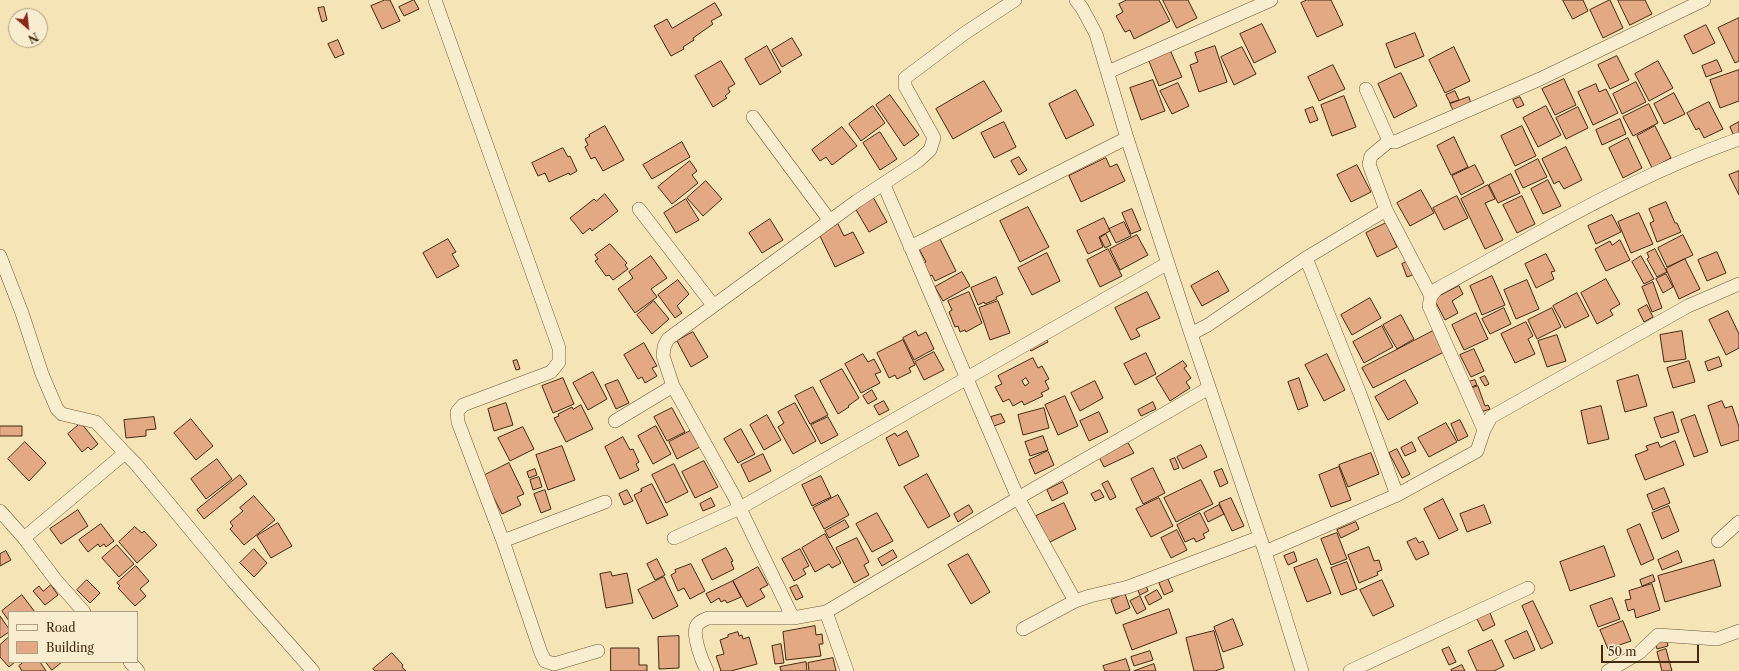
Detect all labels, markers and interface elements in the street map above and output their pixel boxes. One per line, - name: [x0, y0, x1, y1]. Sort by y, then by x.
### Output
- north arrow: [8, 8, 48, 48]
- text: N: [26, 29, 41, 46]
- legend: [8, 611, 138, 663]
- text: Road: [46, 620, 76, 635]
- scale bar: [1603, 637, 1701, 663]
- text: Building: [46, 640, 94, 655]
- text: 50 m: [1608, 644, 1637, 659]

